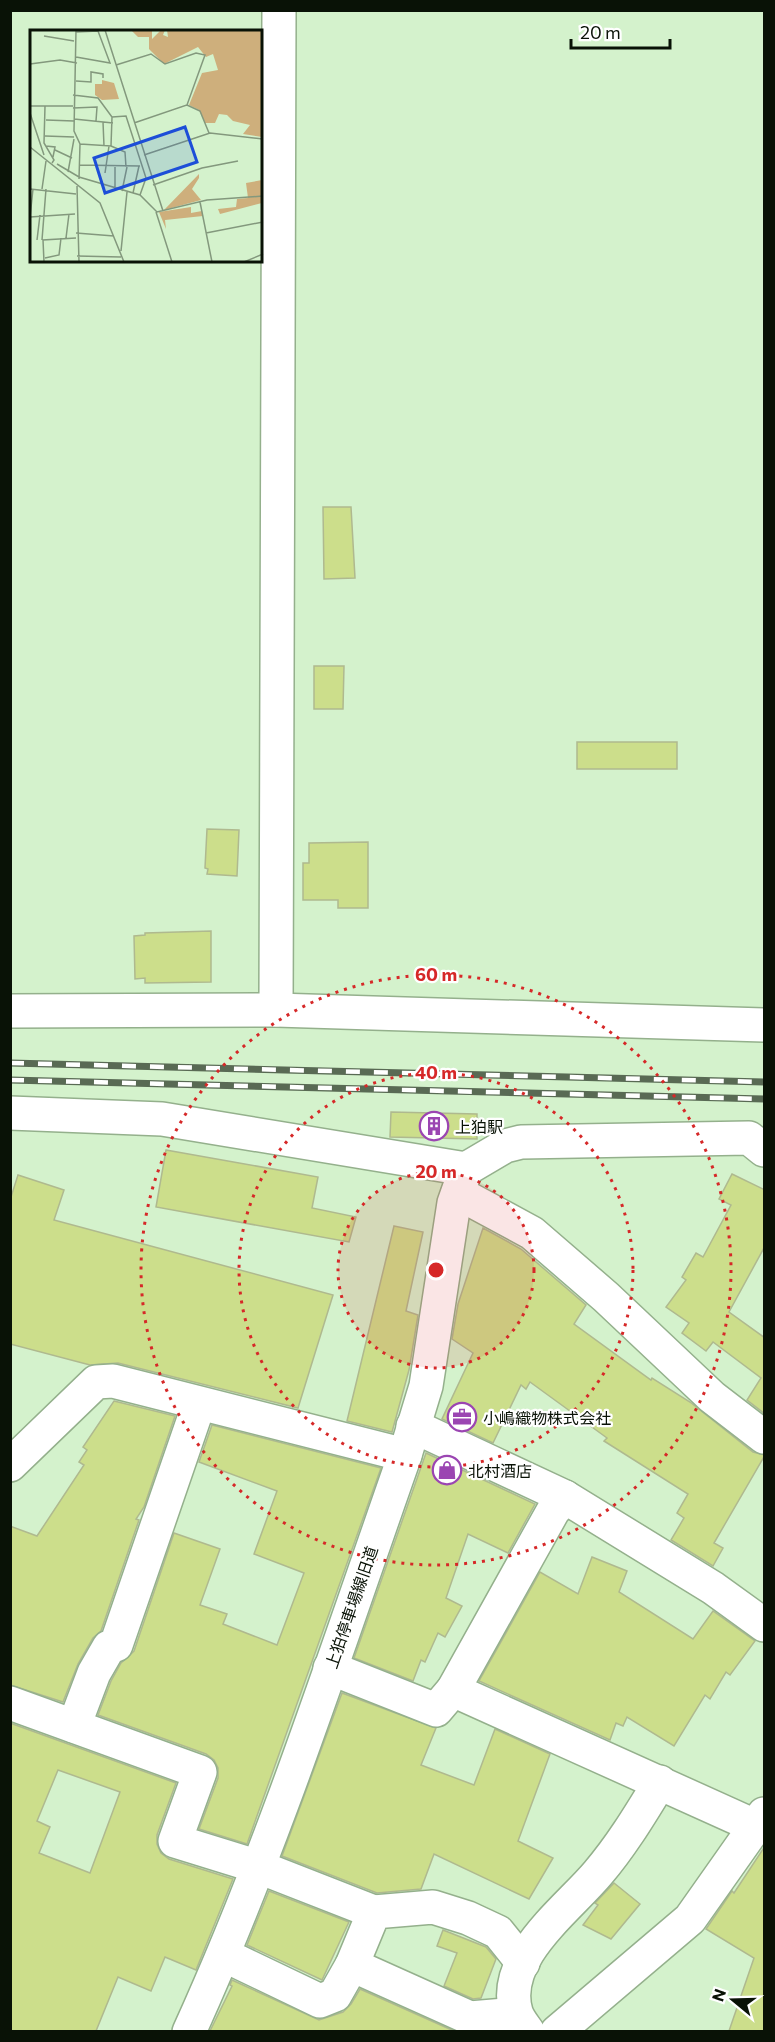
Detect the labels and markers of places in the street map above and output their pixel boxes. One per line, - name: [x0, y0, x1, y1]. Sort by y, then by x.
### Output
- building icon: 上狛駅: [418, 1110, 450, 1142]
- place label: 上狛駅: [455, 1117, 503, 1136]
- centre of rings: [426, 1260, 446, 1280]
- office icon: 小嶋織物株式会社: [446, 1401, 478, 1433]
- place label: 小嶋織物株式会社: [483, 1408, 611, 1427]
- shop icon: 北村酒店: [431, 1454, 463, 1486]
- place label: 北村酒店: [468, 1461, 532, 1480]

